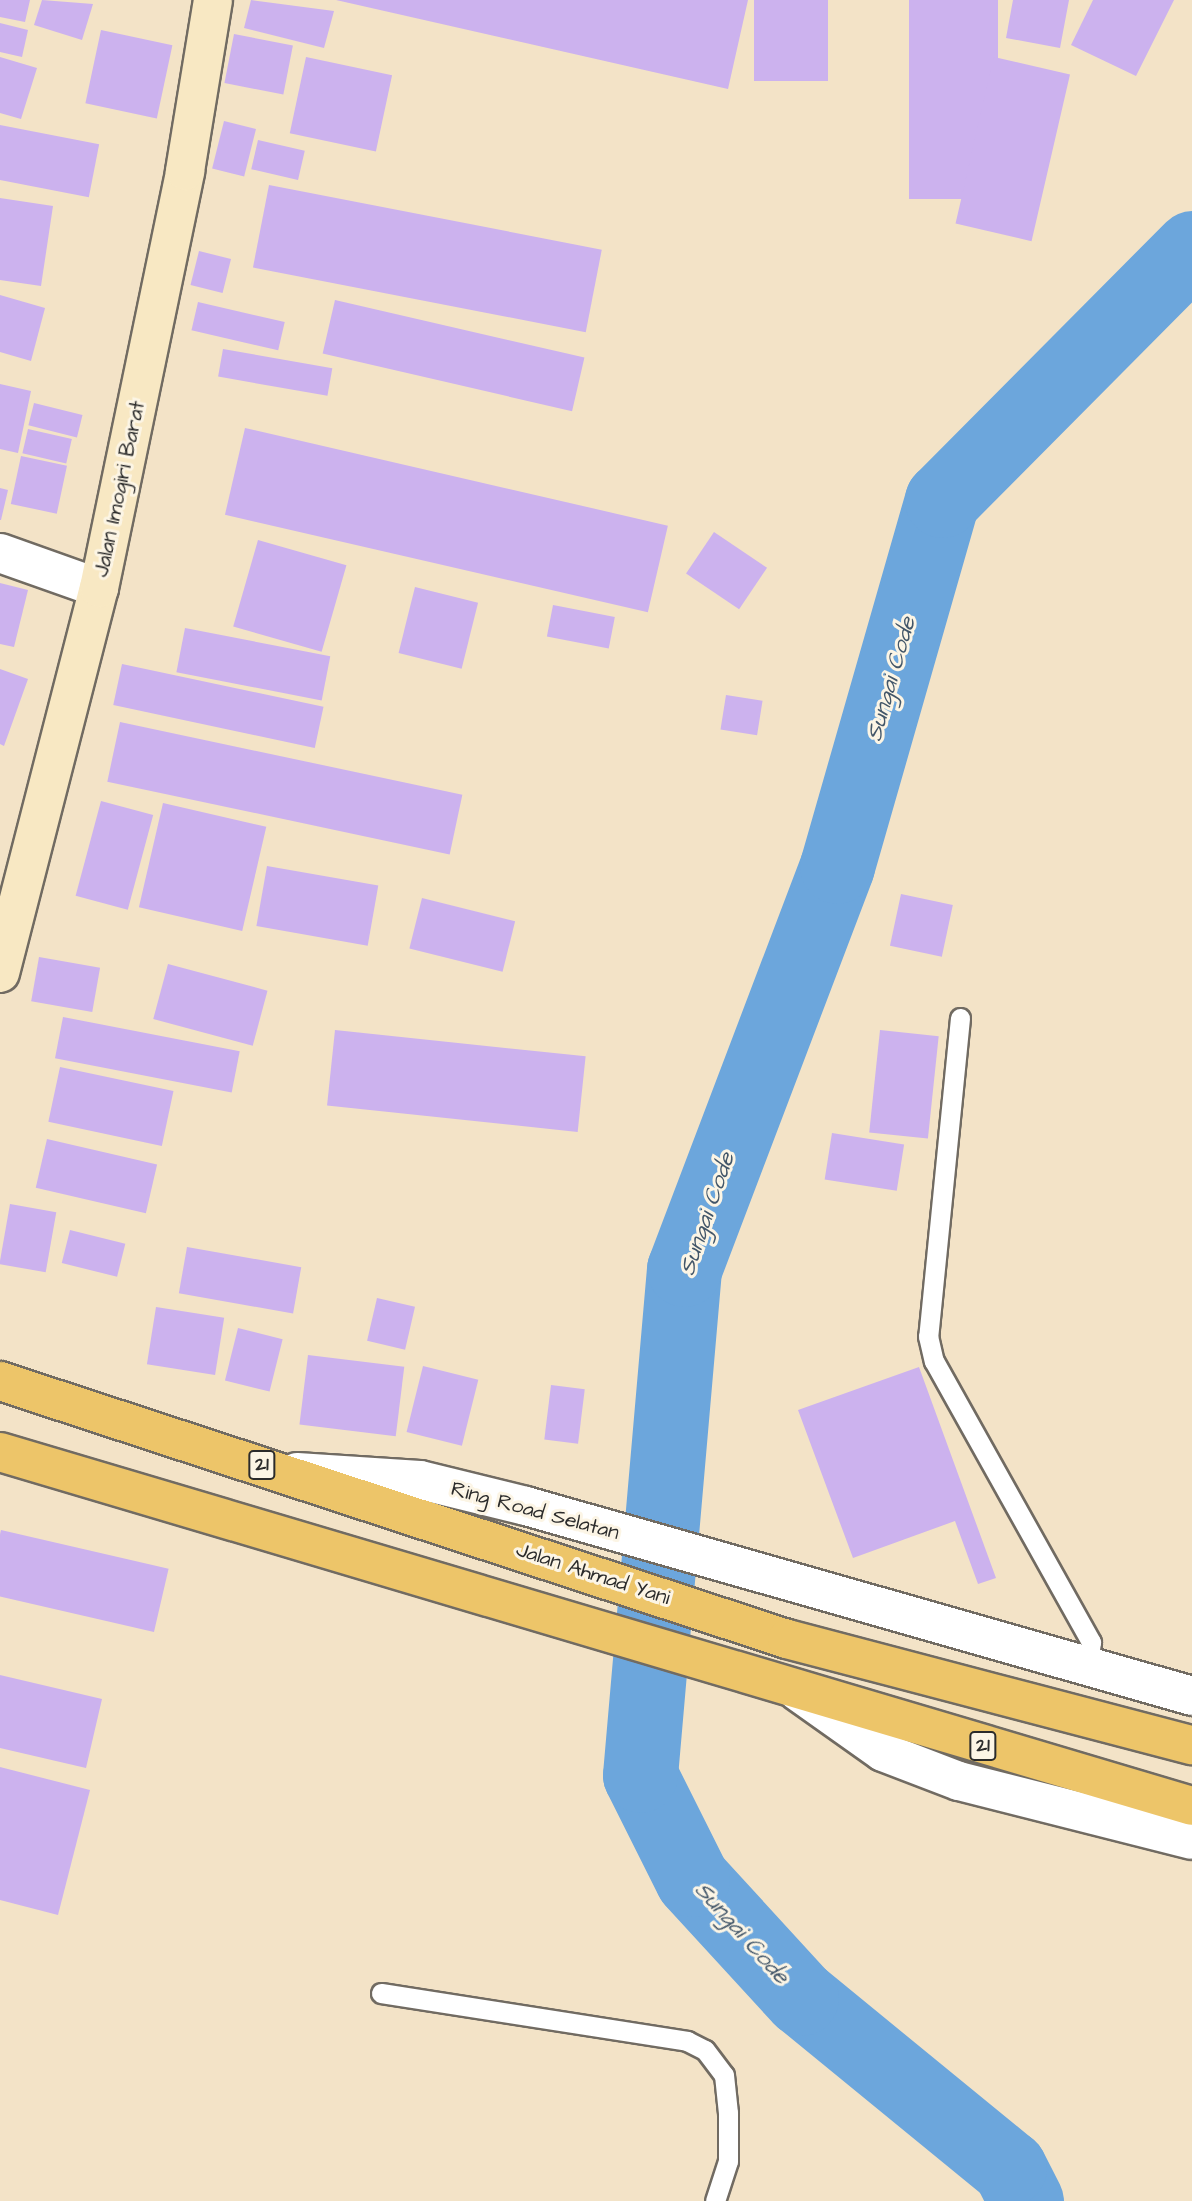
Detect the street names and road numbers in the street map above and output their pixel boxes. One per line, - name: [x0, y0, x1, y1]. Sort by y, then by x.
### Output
- street label: Jalan Imogiri Barat: [89, 399, 151, 579]
- road number: 21: [248, 1450, 276, 1480]
- street label: Ring Road Selatan: [448, 1476, 622, 1546]
- street label: Jalan Ahmad Yani: [513, 1537, 673, 1611]
- road number: 21: [969, 1730, 997, 1762]

